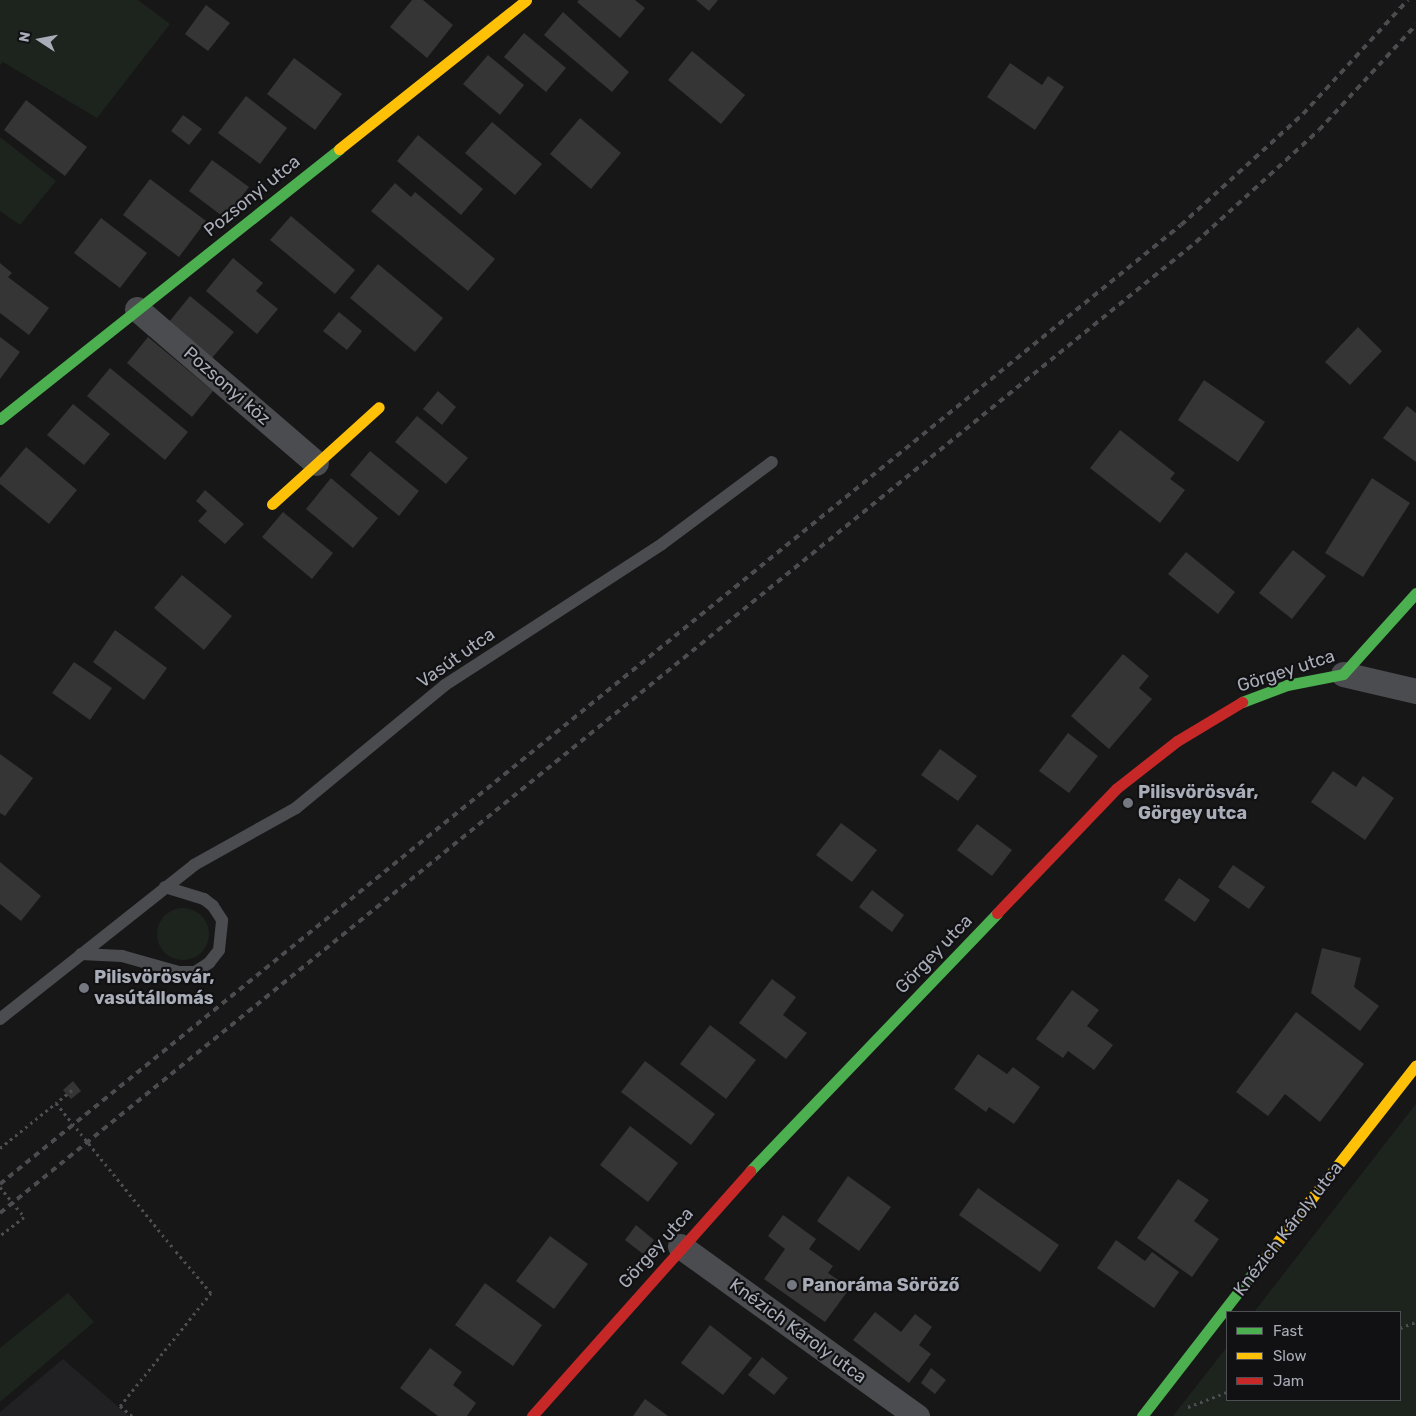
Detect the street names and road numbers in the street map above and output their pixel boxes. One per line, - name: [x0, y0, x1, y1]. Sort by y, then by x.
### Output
- street label: Pozsonyi utca: [200, 151, 304, 241]
- street label: Pozsonyi köz: [179, 342, 275, 430]
- street label: Vasút utca: [413, 623, 499, 693]
- street label: Görgey utca: [1234, 645, 1338, 697]
- street label: Görgey utca: [891, 910, 977, 998]
- street label: Knézich Károly utca: [1229, 1157, 1347, 1301]
- street label: Görgey utca: [614, 1203, 698, 1293]
- street label: Knézich Károly utca: [725, 1274, 871, 1388]

